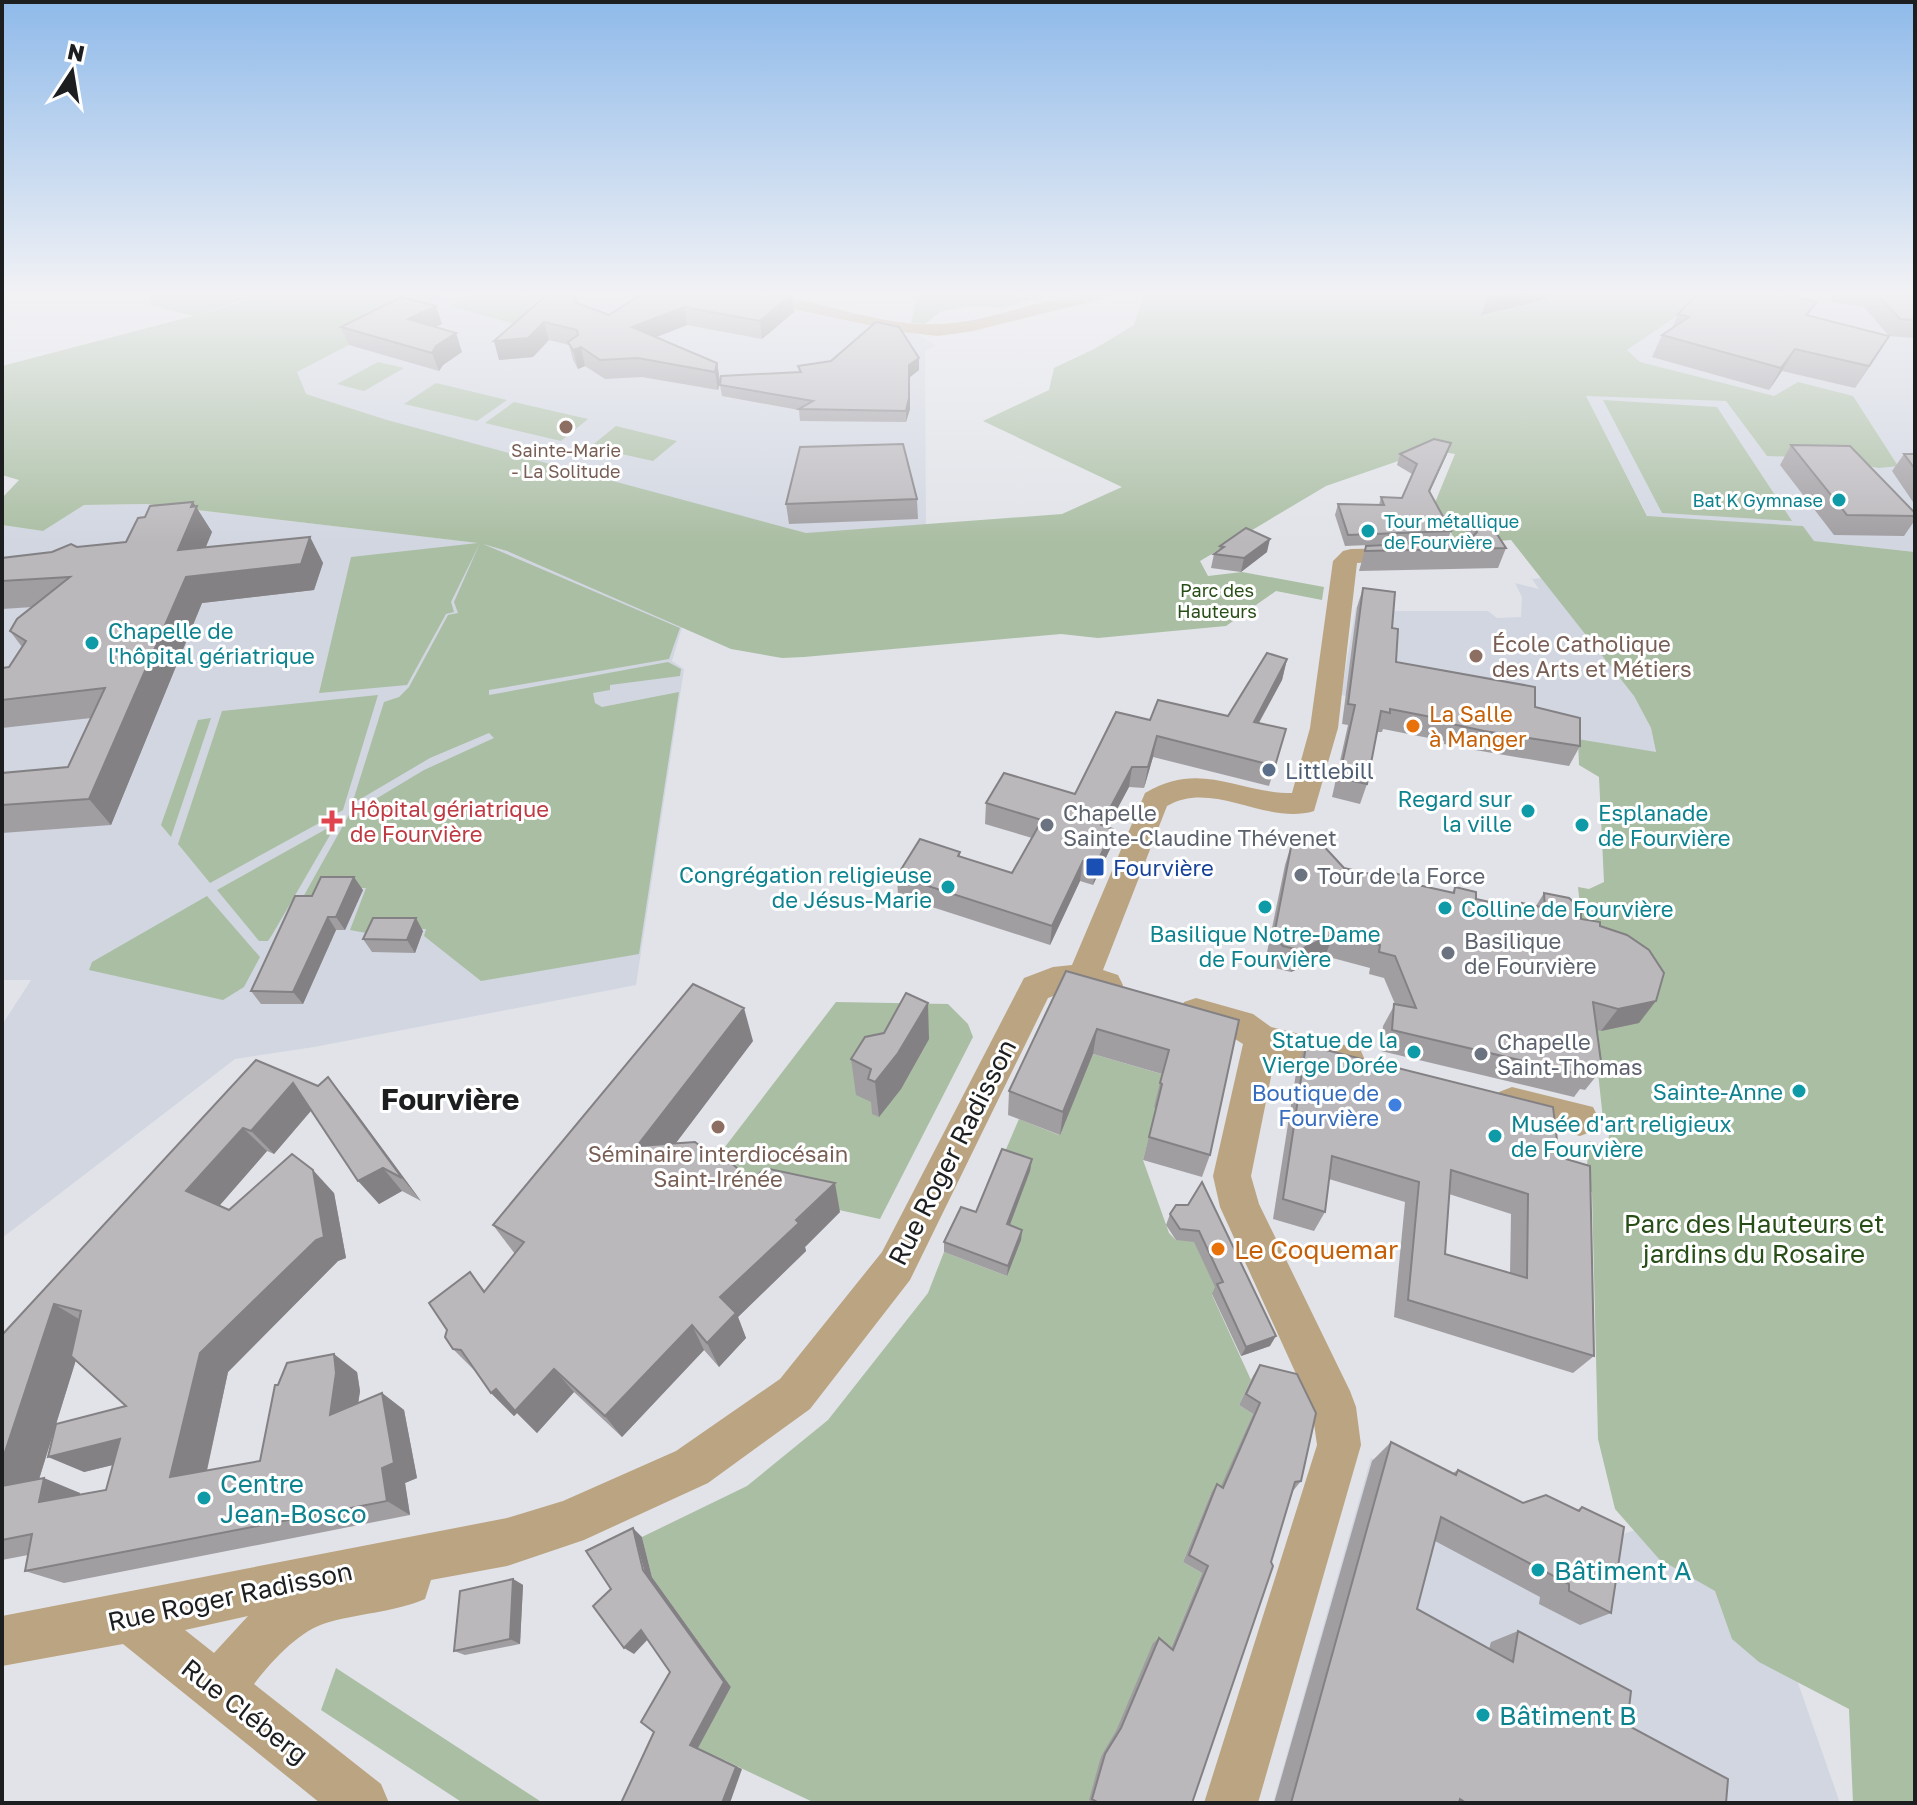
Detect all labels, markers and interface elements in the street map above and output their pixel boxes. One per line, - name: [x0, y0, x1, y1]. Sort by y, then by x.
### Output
- north arrow: [32, 32, 112, 112]
- text: N: [65, 37, 87, 67]
- marker: Sainte-Marie - La Solitude: [557, 418, 575, 436]
- place label: Sainte-Marie - La Solitude: [511, 439, 621, 482]
- place label: Bat K Gymnase: [1692, 489, 1823, 511]
- marker: Bat K Gymnase: [1830, 491, 1848, 509]
- place label: Tour métallique de Fourvière: [1384, 510, 1519, 553]
- marker: Tour métallique de Fourvière: [1359, 522, 1377, 540]
- park label: Parc des Hauteurs: [1177, 579, 1257, 622]
- place label: Chapelle de l'hôpital gériatrique: [108, 617, 315, 669]
- place label: École Catholique des Arts et Métiers: [1492, 630, 1692, 682]
- marker: Chapelle de l'hôpital gériatrique: [83, 634, 101, 652]
- marker: École Catholique des Arts et Métiers: [1467, 647, 1485, 665]
- place label: La Salle à Manger: [1429, 700, 1527, 752]
- marker: La Salle à Manger: [1404, 717, 1422, 735]
- place label: Littlebill: [1285, 757, 1374, 784]
- marker: Littlebill: [1260, 761, 1278, 779]
- place label: Regard sur la ville: [1398, 785, 1512, 837]
- place label: Hôpital gériatrique de Fourvière: [350, 795, 549, 847]
- place label: Chapelle Sainte-Claudine Thévenet: [1063, 799, 1337, 851]
- place label: Esplanade de Fourvière: [1598, 799, 1731, 851]
- marker: Regard sur la ville: [1519, 802, 1537, 820]
- marker: Hôpital gériatrique de Fourvière: [321, 810, 343, 832]
- marker: Chapelle Sainte-Claudine Thévenet: [1038, 816, 1056, 834]
- marker: Esplanade de Fourvière: [1573, 816, 1591, 834]
- place label: Fourvière: [1113, 854, 1214, 881]
- marker: Fourvière: [1084, 856, 1106, 878]
- place label: Congrégation religieuse de Jésus-Marie: [679, 861, 932, 913]
- place label: Tour de la Force: [1317, 862, 1485, 889]
- marker: Tour de la Force: [1292, 866, 1310, 884]
- marker: Congrégation religieuse de Jésus-Marie: [939, 878, 957, 896]
- place label: Colline de Fourvière: [1461, 895, 1673, 922]
- marker: Basilique Notre-Dame de Fourvière: [1256, 898, 1274, 916]
- marker: Colline de Fourvière: [1436, 899, 1454, 917]
- place label: Basilique Notre-Dame de Fourvière: [1149, 920, 1381, 972]
- place label: Basilique de Fourvière: [1464, 927, 1597, 979]
- marker: Basilique de Fourvière: [1439, 944, 1457, 962]
- place label: Statue de la Vierge Dorée: [1262, 1026, 1398, 1078]
- place label: Chapelle Saint-Thomas: [1497, 1028, 1643, 1080]
- street label: Rue Roger Radisson: [882, 1034, 1022, 1270]
- marker: Statue de la Vierge Dorée: [1405, 1043, 1423, 1061]
- marker: Chapelle Saint-Thomas: [1472, 1045, 1490, 1063]
- place label: Sainte-Anne: [1653, 1078, 1783, 1105]
- place label: Boutique de Fourvière: [1252, 1079, 1379, 1131]
- district label: Fourvière: [381, 1081, 519, 1117]
- marker: Sainte-Anne: [1790, 1082, 1808, 1100]
- marker: Boutique de Fourvière: [1386, 1096, 1404, 1114]
- place label: Musée d'art religieux de Fourvière: [1511, 1110, 1732, 1162]
- marker: Séminaire interdiocésain Saint-Irénée: [709, 1118, 727, 1136]
- marker: Musée d'art religieux de Fourvière: [1486, 1127, 1504, 1145]
- place label: Séminaire interdiocésain Saint-Irénée: [588, 1140, 848, 1192]
- park label: Parc des Hauteurs et jardins du Rosaire: [1624, 1208, 1884, 1269]
- place label: Le Coquemar: [1234, 1234, 1398, 1265]
- marker: Le Coquemar: [1209, 1240, 1227, 1258]
- place label: Centre Jean-Bosco: [220, 1468, 367, 1529]
- marker: Centre Jean-Bosco: [195, 1489, 213, 1507]
- street label: Rue Roger Radisson: [105, 1555, 355, 1637]
- place label: Bâtiment A: [1554, 1555, 1691, 1586]
- marker: Bâtiment A: [1529, 1561, 1547, 1579]
- street label: Rue Cléberg: [175, 1652, 315, 1770]
- place label: Bâtiment B: [1499, 1700, 1636, 1731]
- marker: Bâtiment B: [1474, 1706, 1492, 1724]

